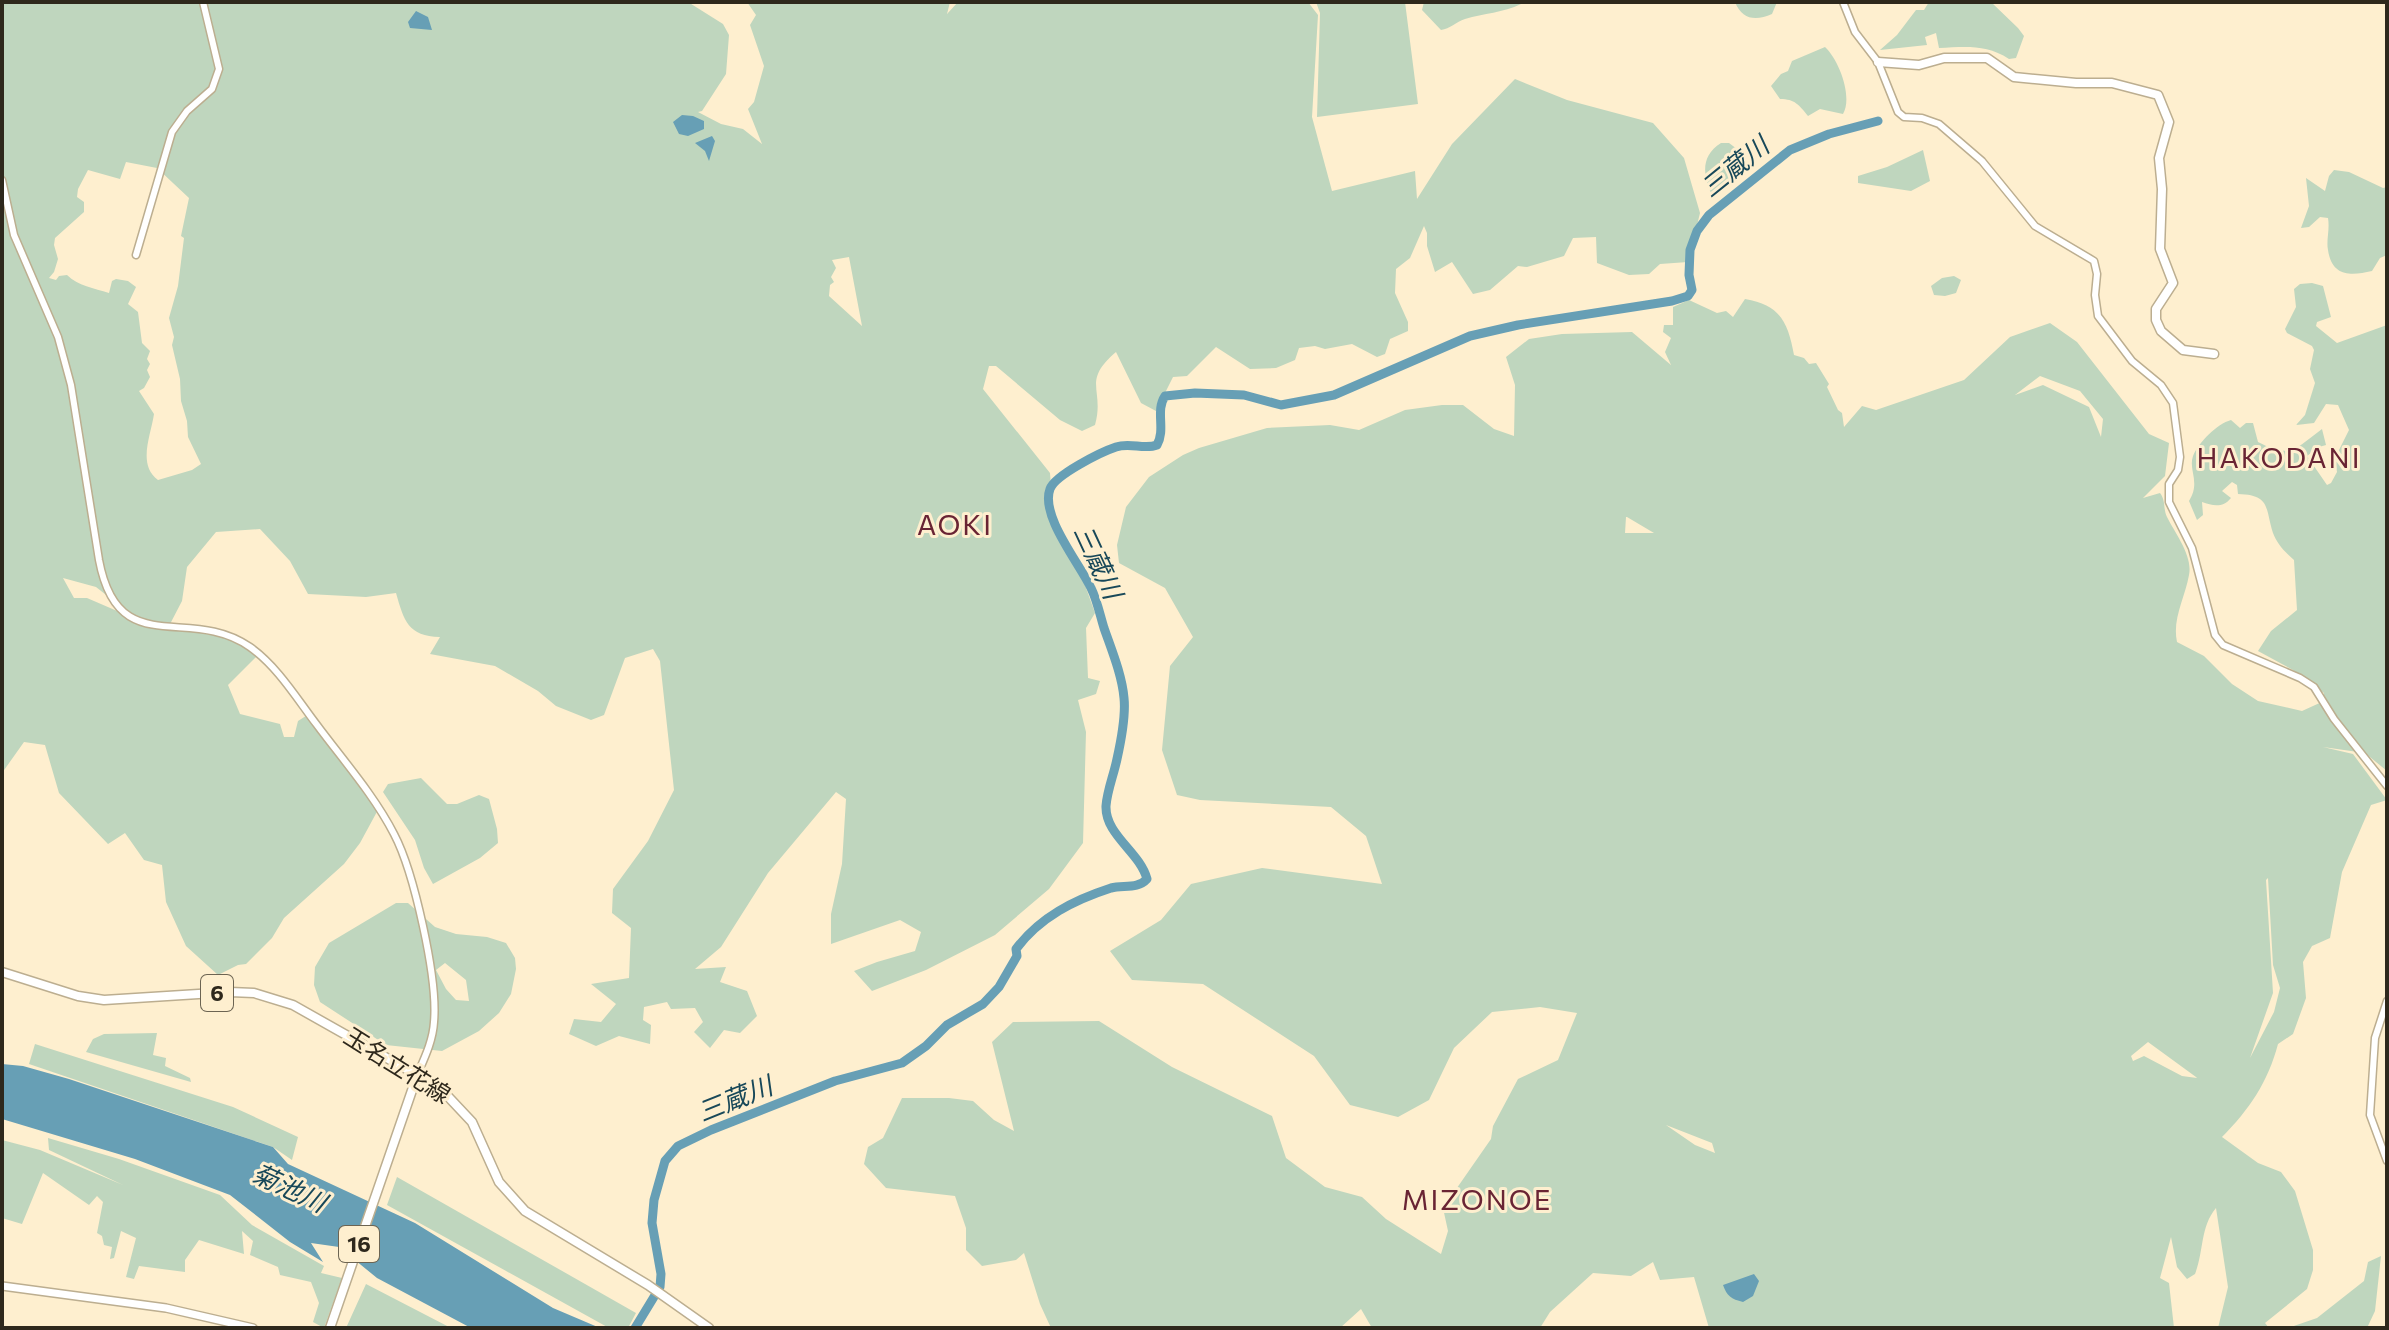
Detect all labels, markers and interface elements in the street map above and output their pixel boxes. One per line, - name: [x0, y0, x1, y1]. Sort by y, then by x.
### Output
- water label: 三蔵川: [1694, 127, 1776, 202]
- district label: HAKODANI: [2196, 440, 2362, 474]
- district label: AOKI: [917, 507, 993, 541]
- water label: 三蔵川: [1069, 519, 1131, 606]
- road number: 6: [201, 975, 233, 1011]
- street label: 玉名立花線: [339, 1021, 456, 1109]
- water label: 三蔵川: [692, 1068, 779, 1127]
- water label: 菊池川: [248, 1156, 334, 1218]
- district label: MIZONOE: [1402, 1182, 1552, 1216]
- road number: 16: [339, 1226, 379, 1262]

